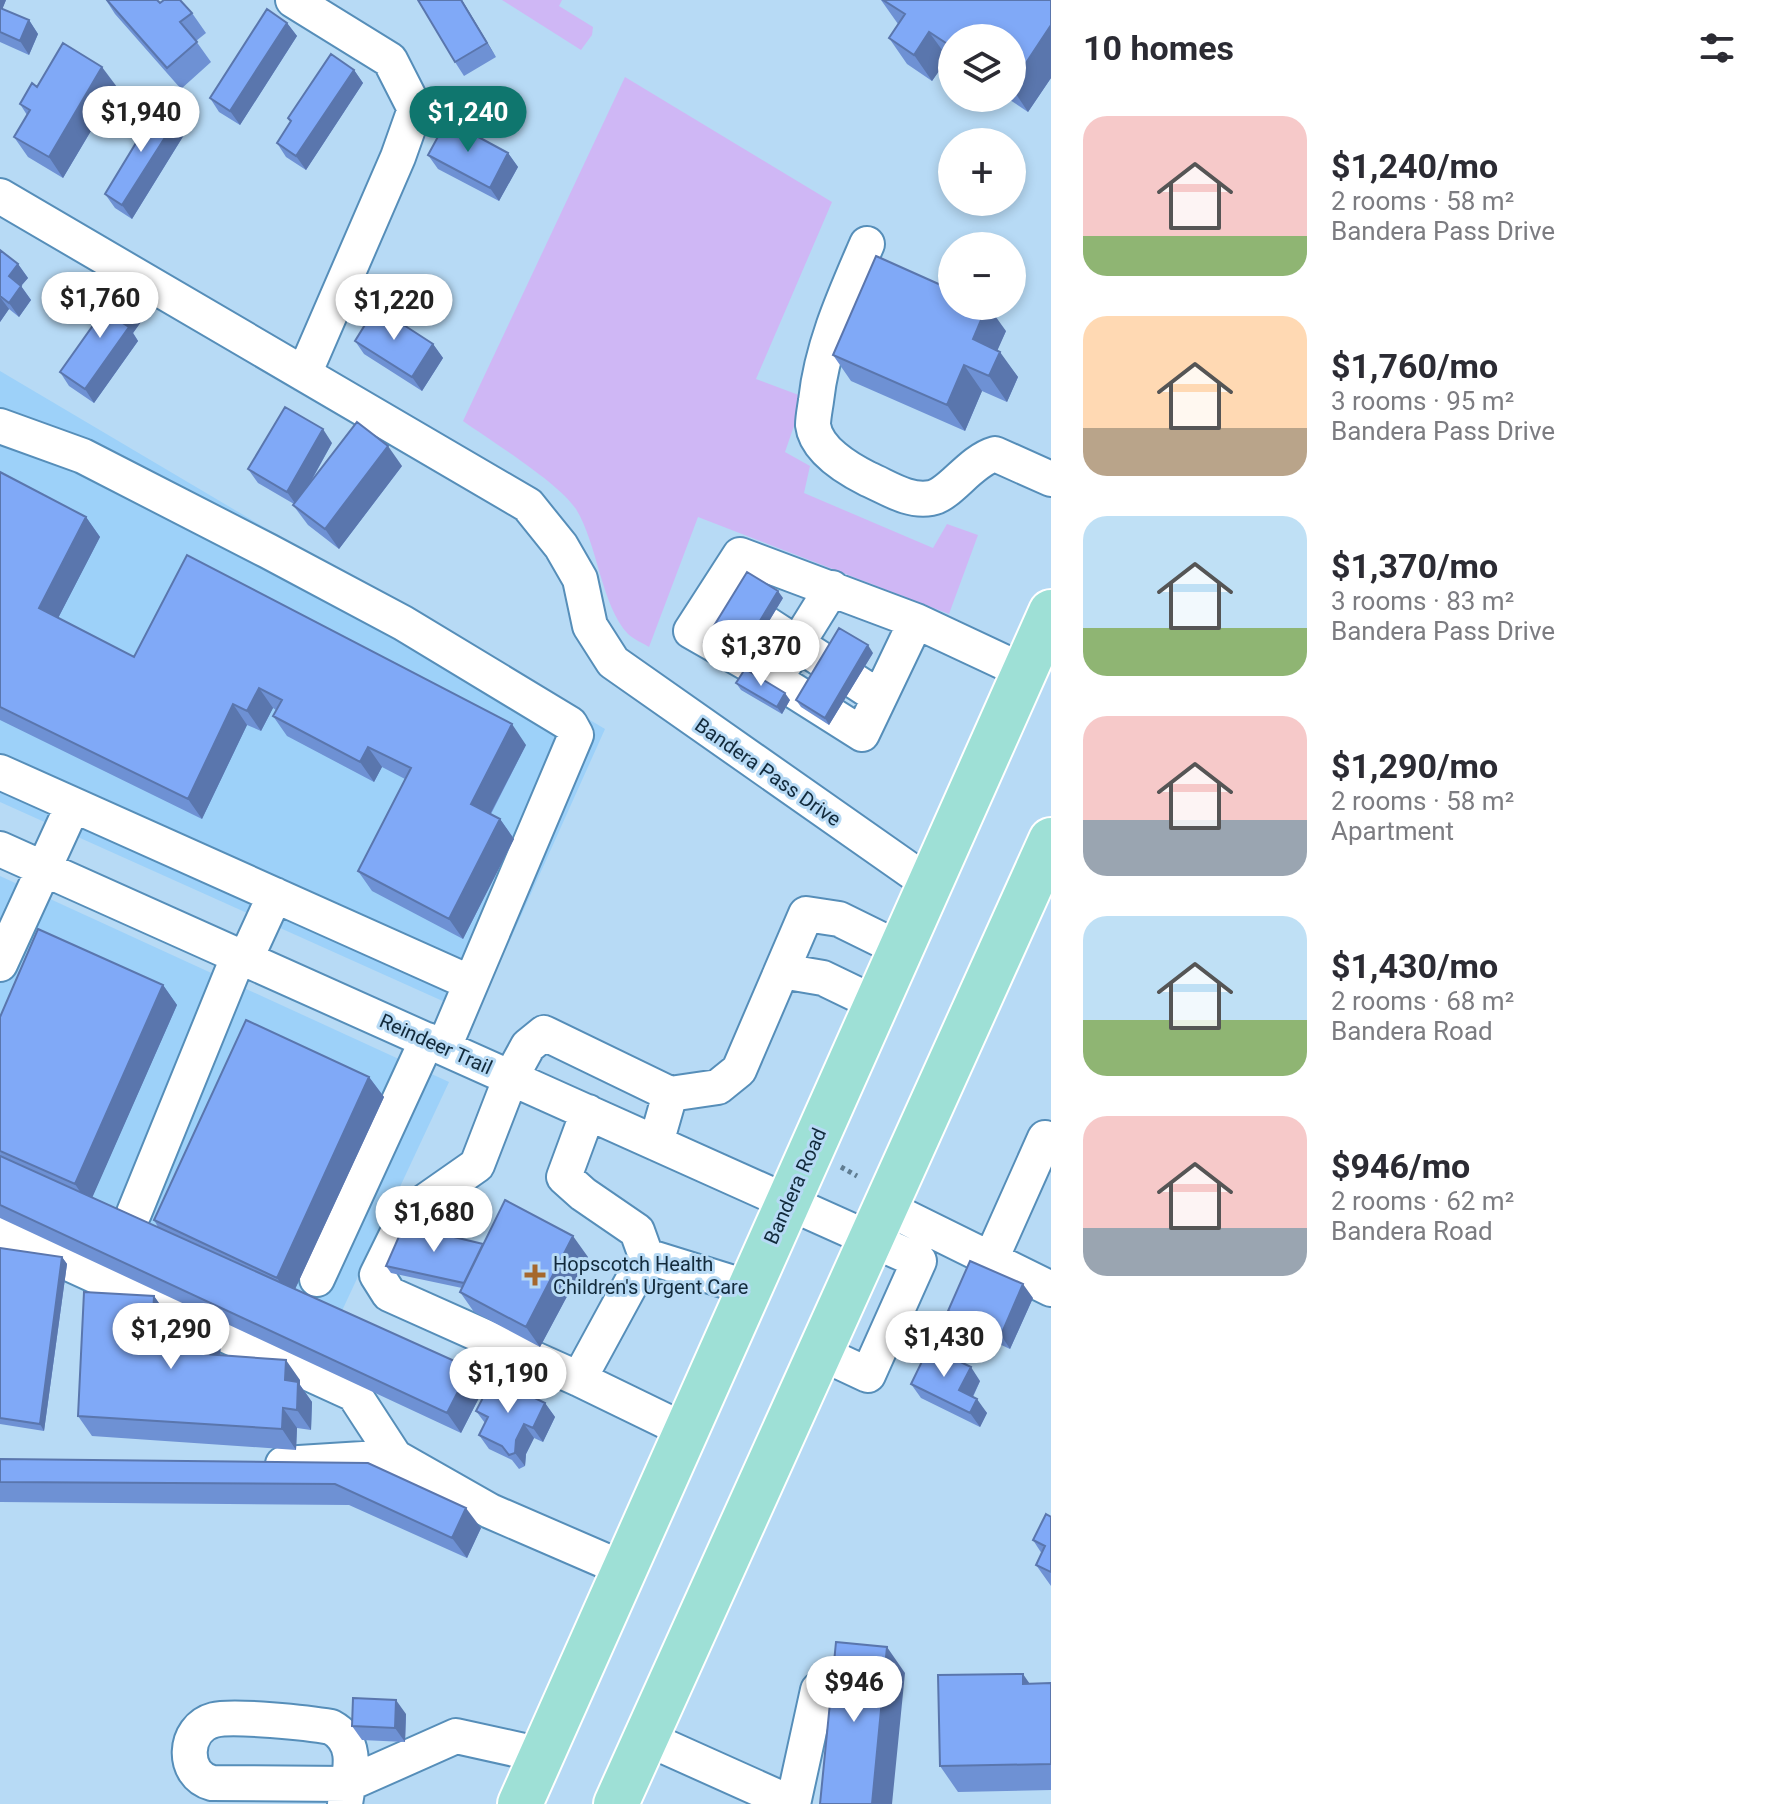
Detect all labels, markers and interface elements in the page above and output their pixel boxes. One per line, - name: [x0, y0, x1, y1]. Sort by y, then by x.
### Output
- map controls: [938, 24, 1026, 320]
- button: layers: [938, 24, 1026, 112]
- icon: filters: [1695, 26, 1739, 70]
- text: 10 homes: [1083, 28, 1234, 68]
- pin: $1,940: [76, 86, 206, 154]
- pin: $1,240: [403, 86, 533, 154]
- text: $1,940: [101, 97, 181, 127]
- text: $1,240: [428, 97, 508, 127]
- button: +: [938, 128, 1026, 216]
- text: $1,240/mo: [1331, 146, 1498, 186]
- icon: home: [1147, 148, 1243, 244]
- text: 2 rooms · 58 m²: [1331, 186, 1514, 216]
- text: Bandera Pass Drive: [1331, 216, 1555, 246]
- button: −: [938, 232, 1026, 320]
- pin: $1,760: [35, 272, 165, 340]
- pin: $1,220: [329, 274, 459, 342]
- text: $1,760: [60, 283, 140, 313]
- text: $1,220: [354, 285, 434, 315]
- text: $1,760/mo: [1331, 346, 1498, 386]
- icon: home: [1147, 348, 1243, 444]
- text: 3 rooms · 95 m²: [1331, 386, 1514, 416]
- text: Bandera Pass Drive: [1331, 416, 1555, 446]
- text: $1,370/mo: [1331, 546, 1498, 586]
- icon: home: [1147, 548, 1243, 644]
- text: 3 rooms · 83 m²: [1331, 586, 1514, 616]
- text: Bandera Pass Drive: [1331, 616, 1555, 646]
- pin: $1,370: [696, 620, 826, 688]
- text: $1,370: [721, 631, 801, 661]
- street label: Bandera Pass Drive: [690, 713, 846, 831]
- text: $1,290/mo: [1331, 746, 1498, 786]
- icon: home: [1147, 748, 1243, 844]
- text: 2 rooms · 58 m²: [1331, 786, 1514, 816]
- text: Apartment: [1331, 816, 1454, 846]
- text: $1,430/mo: [1331, 946, 1498, 986]
- icon: home: [1147, 948, 1243, 1044]
- text: 2 rooms · 68 m²: [1331, 986, 1514, 1016]
- street label: Reindeer Trail: [376, 1008, 496, 1080]
- text: Bandera Road: [1331, 1016, 1493, 1046]
- street label: Bandera Road: [759, 1124, 831, 1248]
- text: $946/mo: [1331, 1146, 1470, 1186]
- icon: home: [1147, 1148, 1243, 1244]
- pin: $1,680: [369, 1186, 499, 1254]
- text: 2 rooms · 62 m²: [1331, 1186, 1514, 1216]
- text: $1,680: [394, 1197, 474, 1227]
- text: Bandera Road: [1331, 1216, 1493, 1246]
- place label: Hopscotch Health Children's Urgent Care: [553, 1252, 748, 1299]
- marker: Hopscotch Health Children's Urgent Care: [524, 1264, 546, 1286]
- pin: $1,290: [106, 1303, 236, 1371]
- pin: $1,430: [879, 1311, 1009, 1379]
- text: $1,290: [131, 1314, 211, 1344]
- text: $1,430: [904, 1322, 984, 1352]
- pin: $1,190: [443, 1347, 573, 1415]
- text: $1,190: [468, 1358, 548, 1388]
- pin: $946: [807, 1656, 901, 1724]
- text: $946: [824, 1667, 884, 1697]

